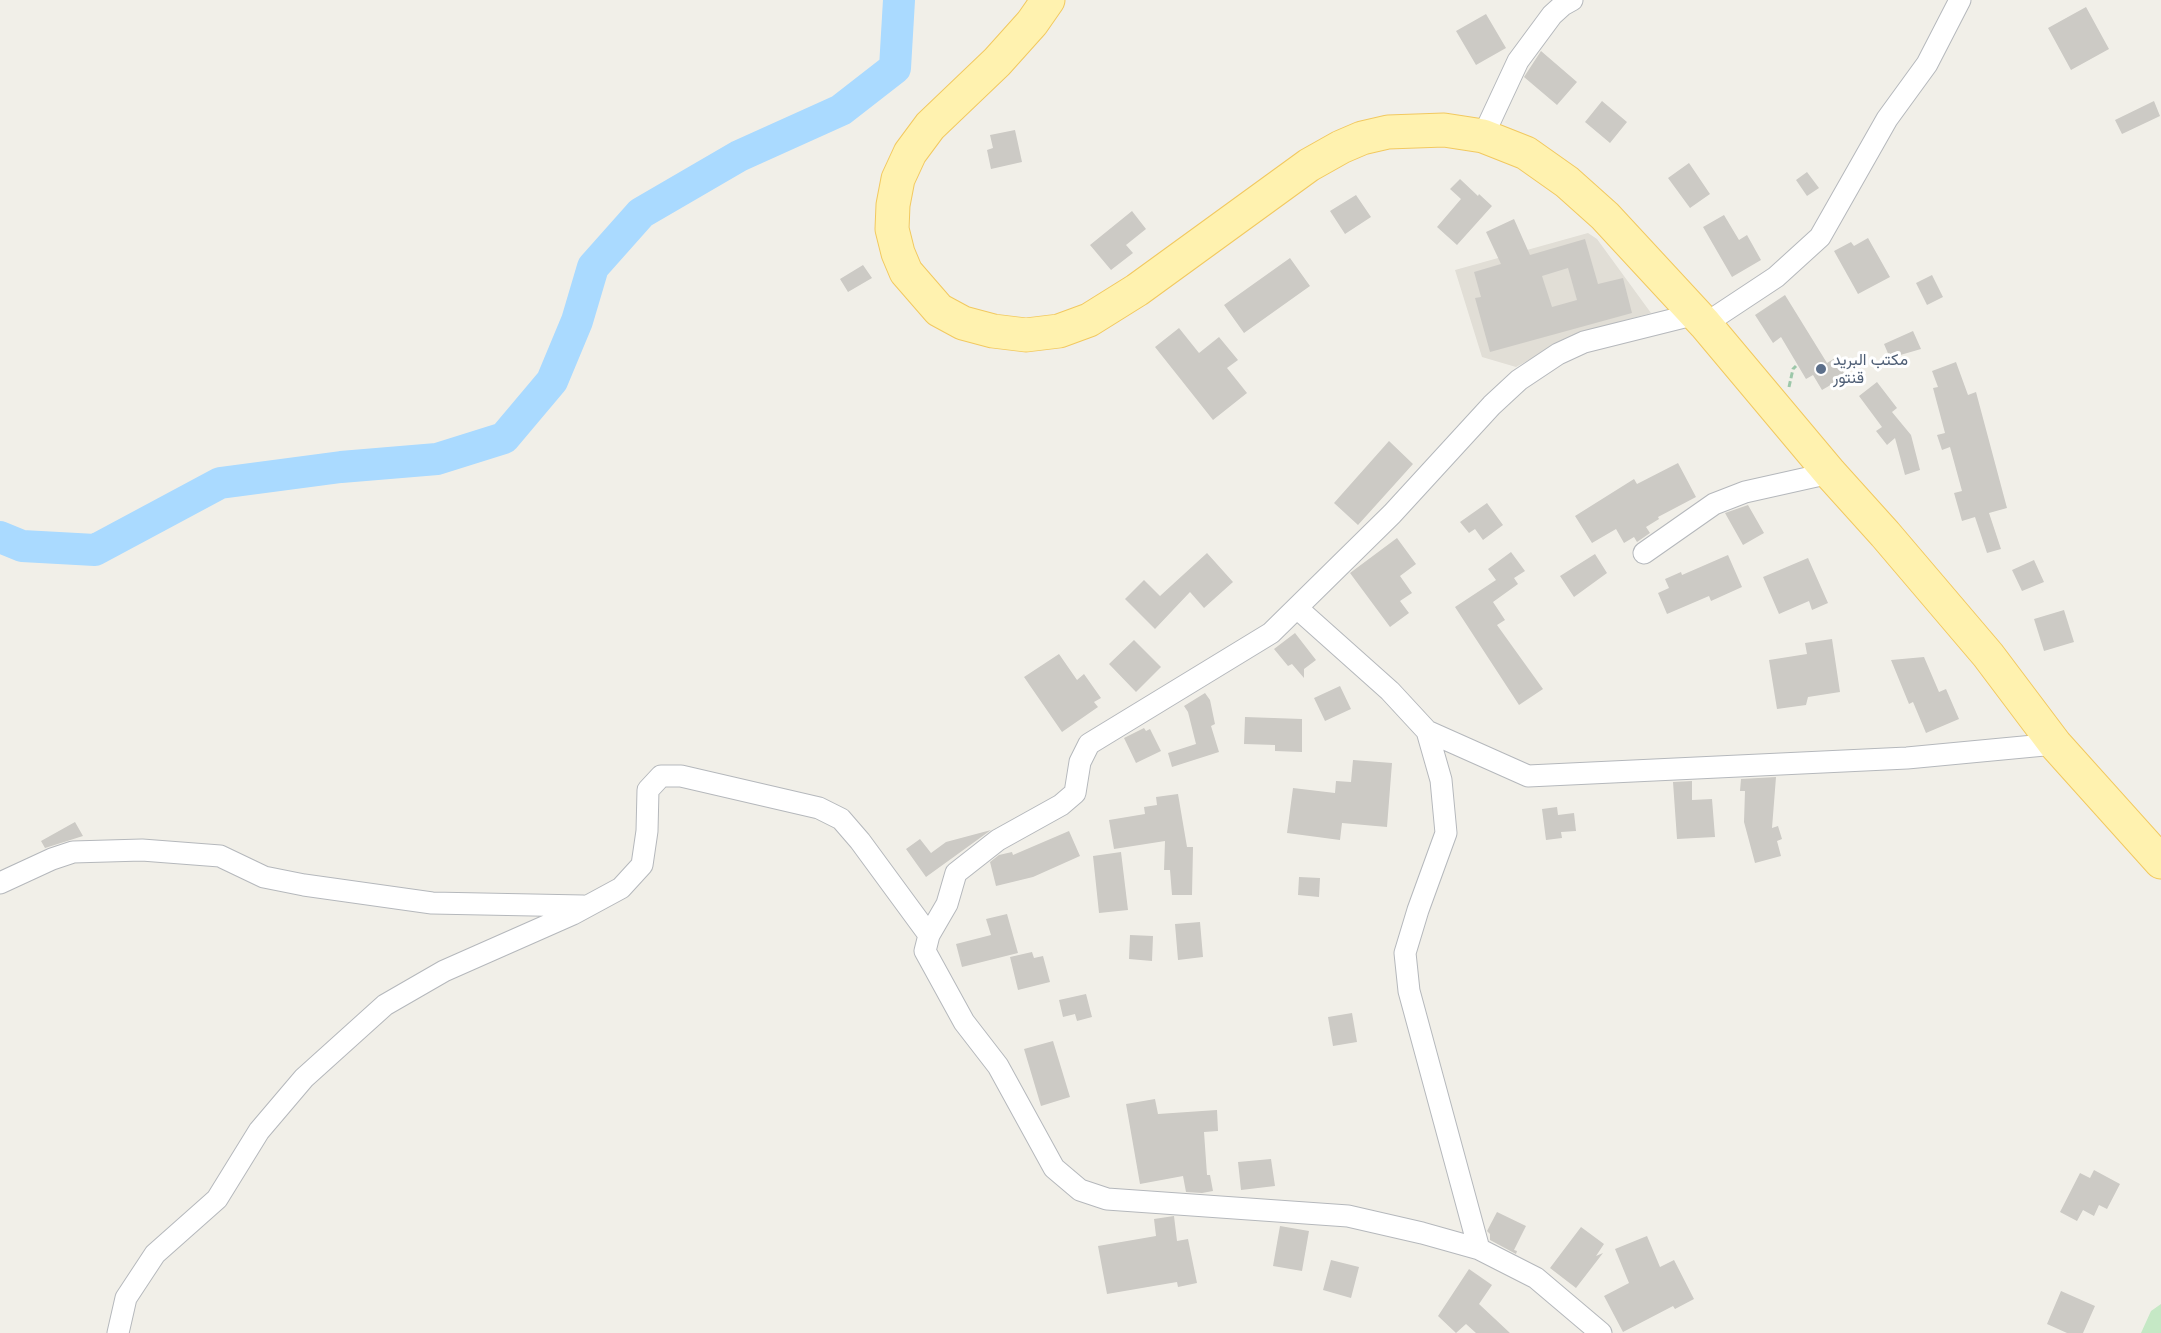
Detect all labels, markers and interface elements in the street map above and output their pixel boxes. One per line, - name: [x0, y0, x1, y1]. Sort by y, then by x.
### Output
- place label: مكتب البريد قنتور: [1833, 350, 1908, 388]
- marker: مكتب البريد قنتور: [1814, 362, 1828, 376]

